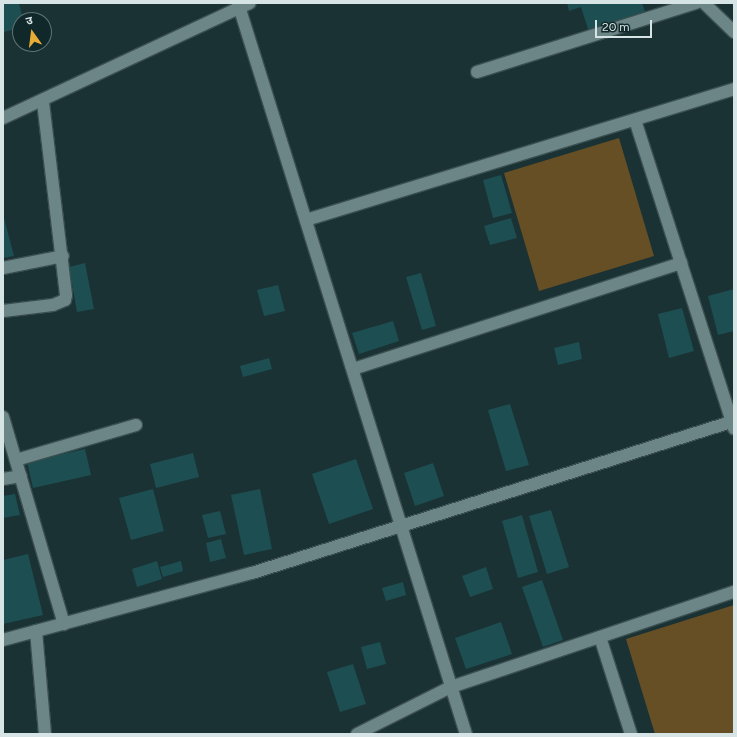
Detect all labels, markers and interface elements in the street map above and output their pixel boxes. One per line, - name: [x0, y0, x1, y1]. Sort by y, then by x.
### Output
- north arrow: [12, 12, 52, 52]
- scale bar: [597, 12, 654, 38]
- text: उ: [25, 14, 34, 28]
- text: 20 m: [602, 20, 630, 34]

